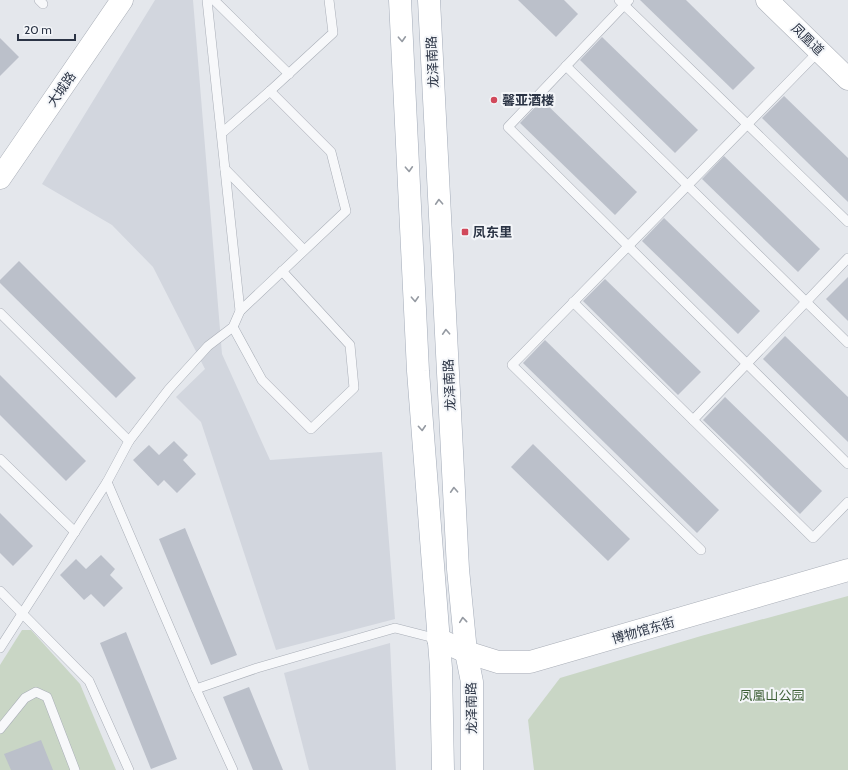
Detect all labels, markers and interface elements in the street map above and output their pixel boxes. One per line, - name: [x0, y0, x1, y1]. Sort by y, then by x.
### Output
- scale bar: [18, 16, 75, 42]
- street label: 凤凰道: [788, 20, 828, 58]
- text: 20 m: [24, 22, 52, 37]
- one-way arrow: [397, 36, 406, 42]
- street label: 龙泽南路: [423, 36, 441, 88]
- street label: 大城路: [43, 68, 79, 110]
- place label: 馨亚酒楼: [502, 92, 554, 108]
- marker: 馨亚酒楼: [489, 95, 499, 105]
- one-way arrow: [404, 166, 413, 172]
- one-way arrow: [435, 199, 444, 205]
- place label: 凤东里: [473, 224, 512, 240]
- marker: 凤东里: [460, 227, 470, 237]
- one-way arrow: [410, 296, 419, 302]
- one-way arrow: [442, 329, 450, 335]
- street label: 龙泽南路: [440, 359, 458, 411]
- one-way arrow: [418, 425, 427, 431]
- one-way arrow: [450, 487, 458, 493]
- street label: 博物馆东街: [610, 613, 676, 647]
- one-way arrow: [459, 617, 468, 623]
- street label: 龙泽南路: [463, 682, 479, 734]
- park label: 凤凰山公园: [739, 687, 805, 703]

